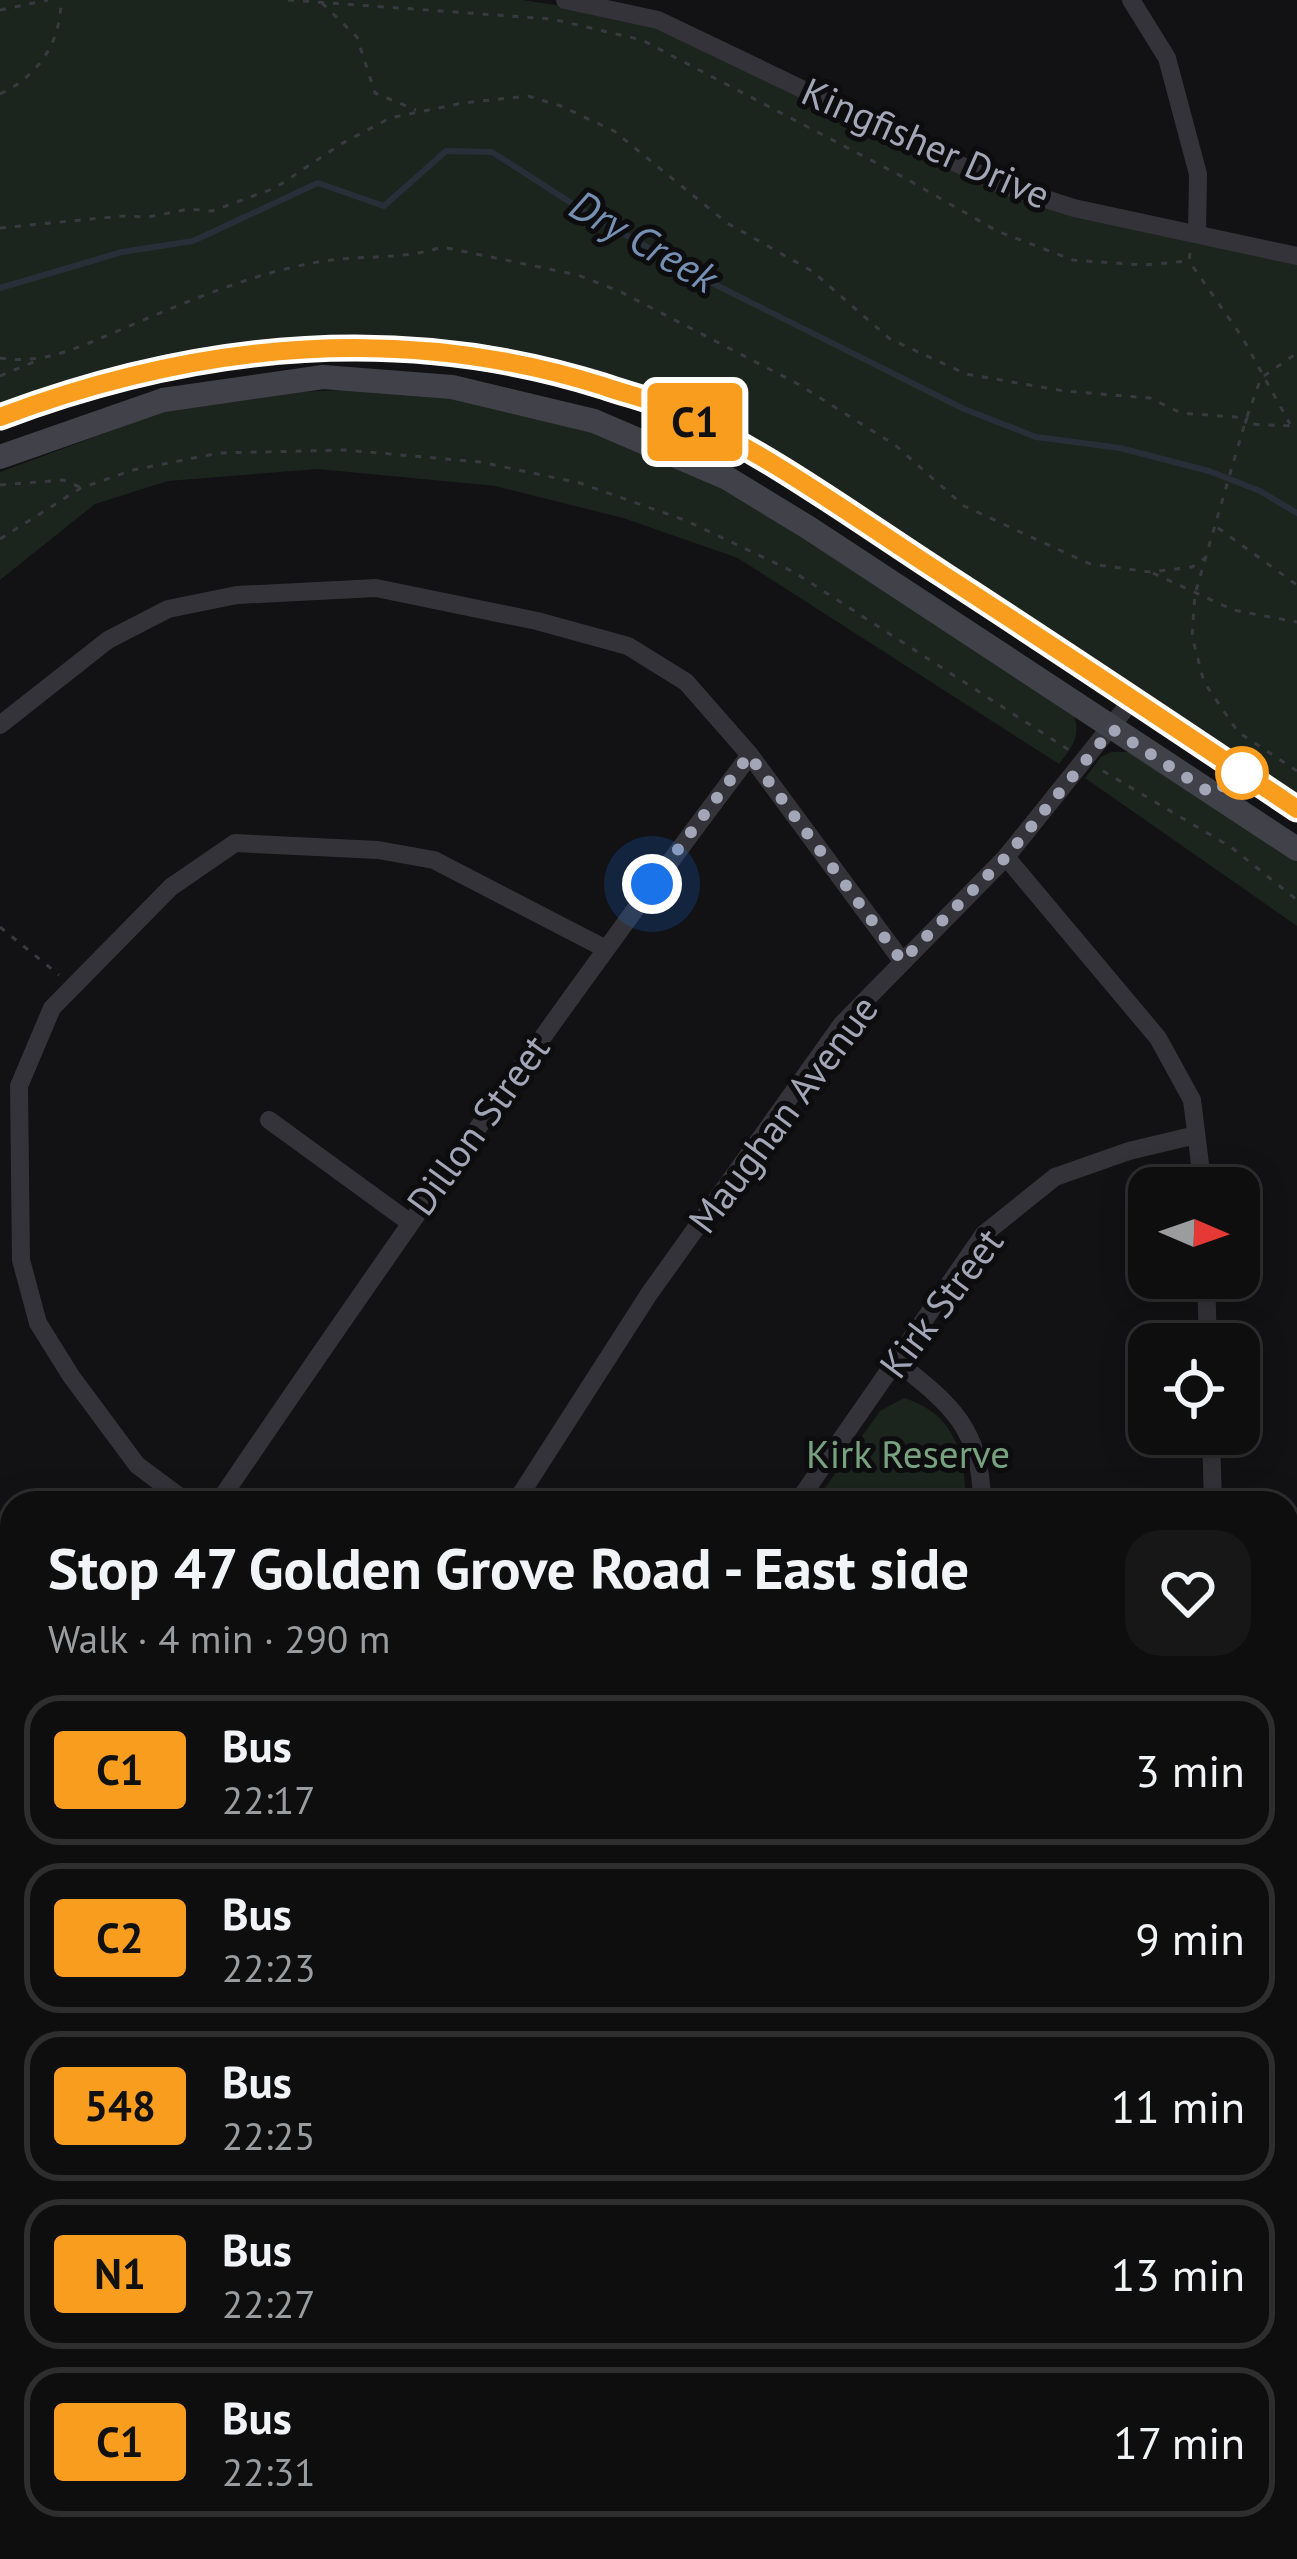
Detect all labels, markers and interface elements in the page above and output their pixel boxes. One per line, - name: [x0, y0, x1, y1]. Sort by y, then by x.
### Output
- street label: Kingfisher Drive: [794, 65, 1058, 220]
- water label: Dry Creek: [561, 176, 730, 306]
- line badge: C1: [641, 383, 749, 461]
- text: C1: [671, 394, 719, 449]
- unlabelled marker: [1217, 748, 1267, 798]
- your location: [622, 854, 682, 914]
- street label: Maughan Avenue: [676, 984, 889, 1243]
- street label: Dillon Street: [395, 1024, 560, 1225]
- north arrow: [1128, 1167, 1260, 1299]
- map controls: [1128, 1167, 1260, 1455]
- street label: Kirk Street: [868, 1217, 1014, 1388]
- button: locate: [1128, 1323, 1260, 1455]
- park label: Kirk Reserve: [806, 1428, 1010, 1479]
- button: heart: [1125, 1530, 1251, 1656]
- text: Stop 47 Golden Grove Road - East side: [48, 1531, 969, 1605]
- text: Walk · 4 min · 290 m: [48, 1613, 390, 1664]
- text: Bus: [222, 1716, 292, 1774]
- text: 3 min: [1135, 1741, 1245, 1799]
- text: C1: [96, 1742, 144, 1797]
- text: 22:17: [222, 1774, 316, 1825]
- text: Bus: [222, 1884, 292, 1942]
- text: 9 min: [1135, 1909, 1245, 1967]
- text: C2: [96, 1910, 144, 1965]
- text: 22:23: [222, 1942, 316, 1993]
- text: Bus: [222, 2052, 292, 2110]
- text: 11 min: [1111, 2077, 1245, 2135]
- text: 548: [84, 2078, 156, 2133]
- text: 22:25: [222, 2110, 316, 2161]
- text: Bus: [222, 2220, 292, 2278]
- text: 13 min: [1111, 2245, 1245, 2303]
- text: N1: [94, 2246, 146, 2301]
- text: 22:27: [222, 2278, 316, 2329]
- text: Bus: [222, 2388, 292, 2446]
- text: 17 min: [1113, 2413, 1245, 2471]
- text: C1: [96, 2414, 144, 2469]
- text: 22:31: [222, 2446, 316, 2497]

